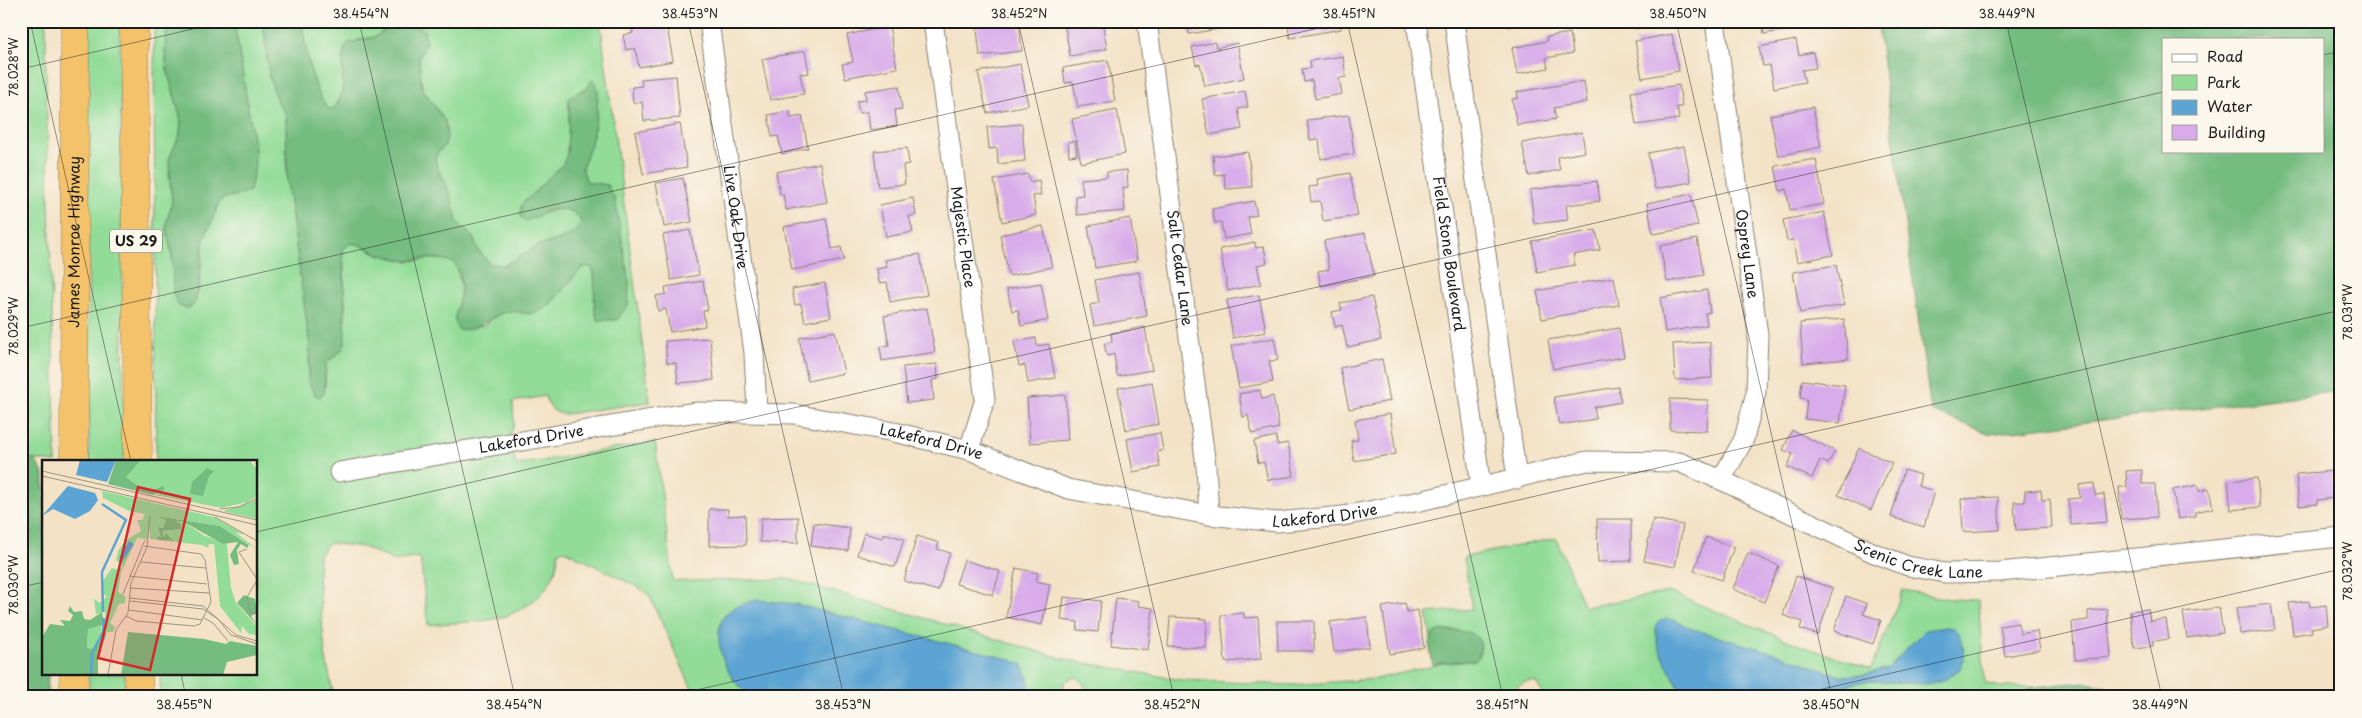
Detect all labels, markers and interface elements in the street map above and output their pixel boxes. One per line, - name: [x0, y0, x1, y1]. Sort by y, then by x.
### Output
- text: 38.454°N: [333, 4, 389, 22]
- text: 38.453°N: [662, 4, 718, 22]
- text: 38.452°N: [991, 4, 1047, 22]
- text: 38.451°N: [1322, 4, 1376, 22]
- text: 38.450°N: [1649, 4, 1707, 22]
- text: 38.449°N: [1979, 4, 2035, 22]
- text: 78.028°W: [4, 37, 22, 97]
- legend: [2162, 38, 2324, 152]
- text: Road: [2207, 44, 2243, 67]
- text: Park: [2207, 70, 2241, 93]
- text: Water: [2207, 94, 2252, 117]
- text: Building: [2207, 120, 2266, 143]
- street label: James Monroe Highway: [61, 156, 85, 328]
- street label: Live Oak Drive: [719, 164, 755, 270]
- street label: Field Stone Boulevard: [1428, 175, 1472, 333]
- street label: Majestic Place: [946, 185, 983, 289]
- street label: Salt Cedar Lane: [1162, 208, 1200, 327]
- street label: Osprey Lane: [1731, 208, 1766, 300]
- road number: US 29: [110, 230, 162, 252]
- text: 78.031°W: [2338, 283, 2356, 340]
- text: 78.029°W: [4, 296, 22, 355]
- street label: Lakeford Drive: [878, 417, 987, 465]
- street label: Lakeford Drive: [477, 418, 585, 458]
- inset map: [42, 460, 258, 676]
- street label: Lakeford Drive: [1271, 497, 1379, 532]
- street label: Scenic Creek Lane: [1851, 532, 1983, 583]
- text: 78.032°W: [2338, 541, 2356, 601]
- text: 78.030°W: [4, 554, 22, 615]
- text: 38.455°N: [156, 695, 212, 713]
- text: 38.454°N: [486, 695, 542, 713]
- text: 38.453°N: [815, 695, 871, 713]
- text: 38.452°N: [1144, 695, 1200, 713]
- text: 38.451°N: [1475, 695, 1529, 713]
- text: 38.450°N: [1802, 695, 1860, 713]
- text: 38.449°N: [2132, 695, 2188, 713]

